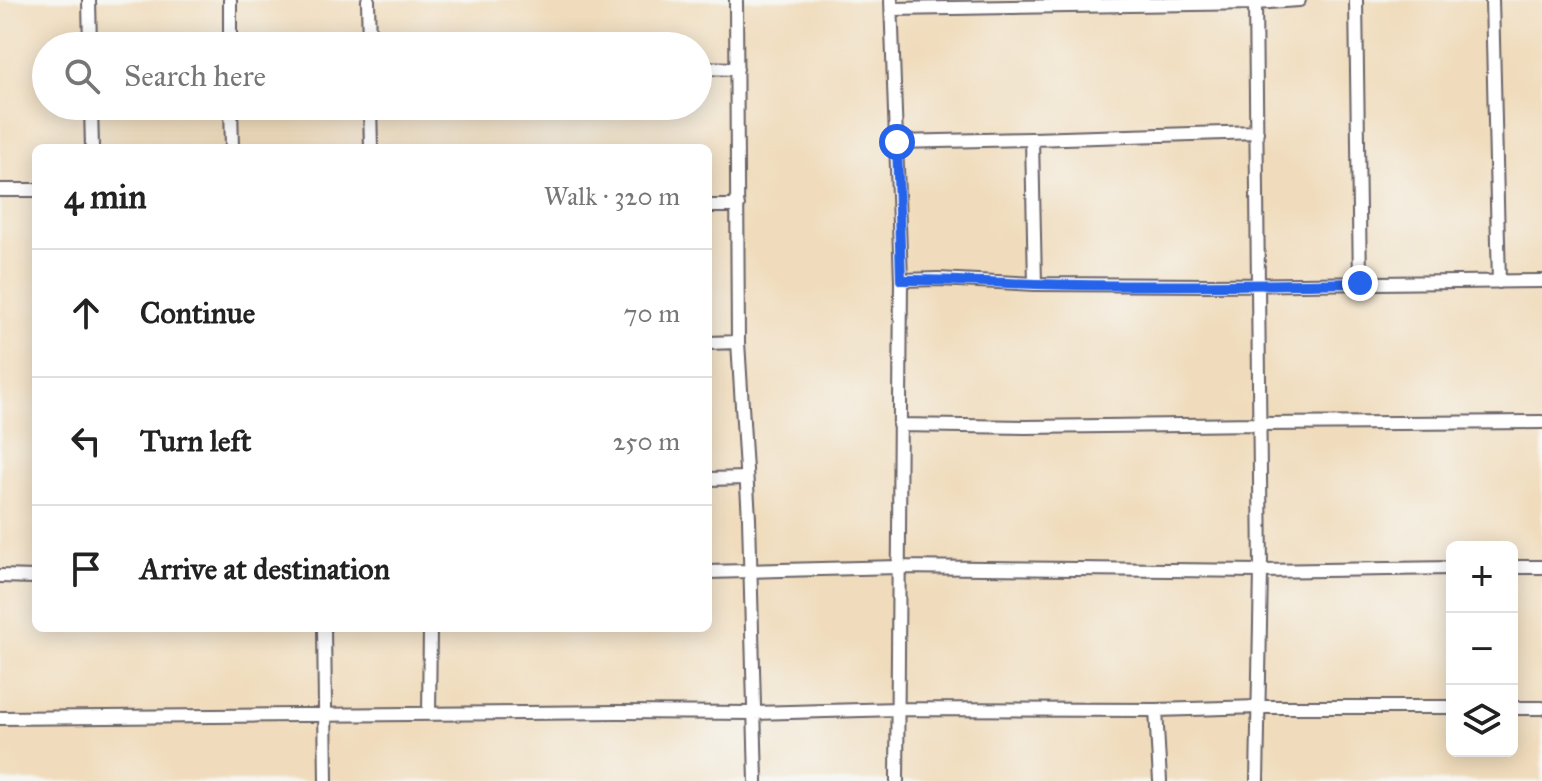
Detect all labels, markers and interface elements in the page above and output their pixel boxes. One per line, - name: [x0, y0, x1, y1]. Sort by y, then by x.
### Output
- search box: [32, 32, 712, 120]
- icon: search: [60, 54, 104, 98]
- text: Search here: [124, 58, 266, 94]
- route start: [879, 124, 915, 160]
- text: 4 min: [64, 176, 147, 217]
- text: Walk · 320 m: [544, 180, 680, 212]
- route end: [1342, 265, 1378, 301]
- icon: ahead: [64, 291, 108, 335]
- text: Continue: [140, 295, 255, 331]
- text: 70 m: [624, 297, 680, 329]
- icon: left: [64, 419, 108, 463]
- text: Turn left: [140, 423, 251, 459]
- text: 250 m: [613, 425, 680, 457]
- map controls: [1446, 541, 1518, 757]
- button: +: [1446, 541, 1518, 613]
- icon: arrive: [64, 547, 108, 591]
- text: Arrive at destination: [140, 551, 390, 587]
- button: −: [1446, 613, 1518, 685]
- button: layers: [1446, 685, 1518, 757]

